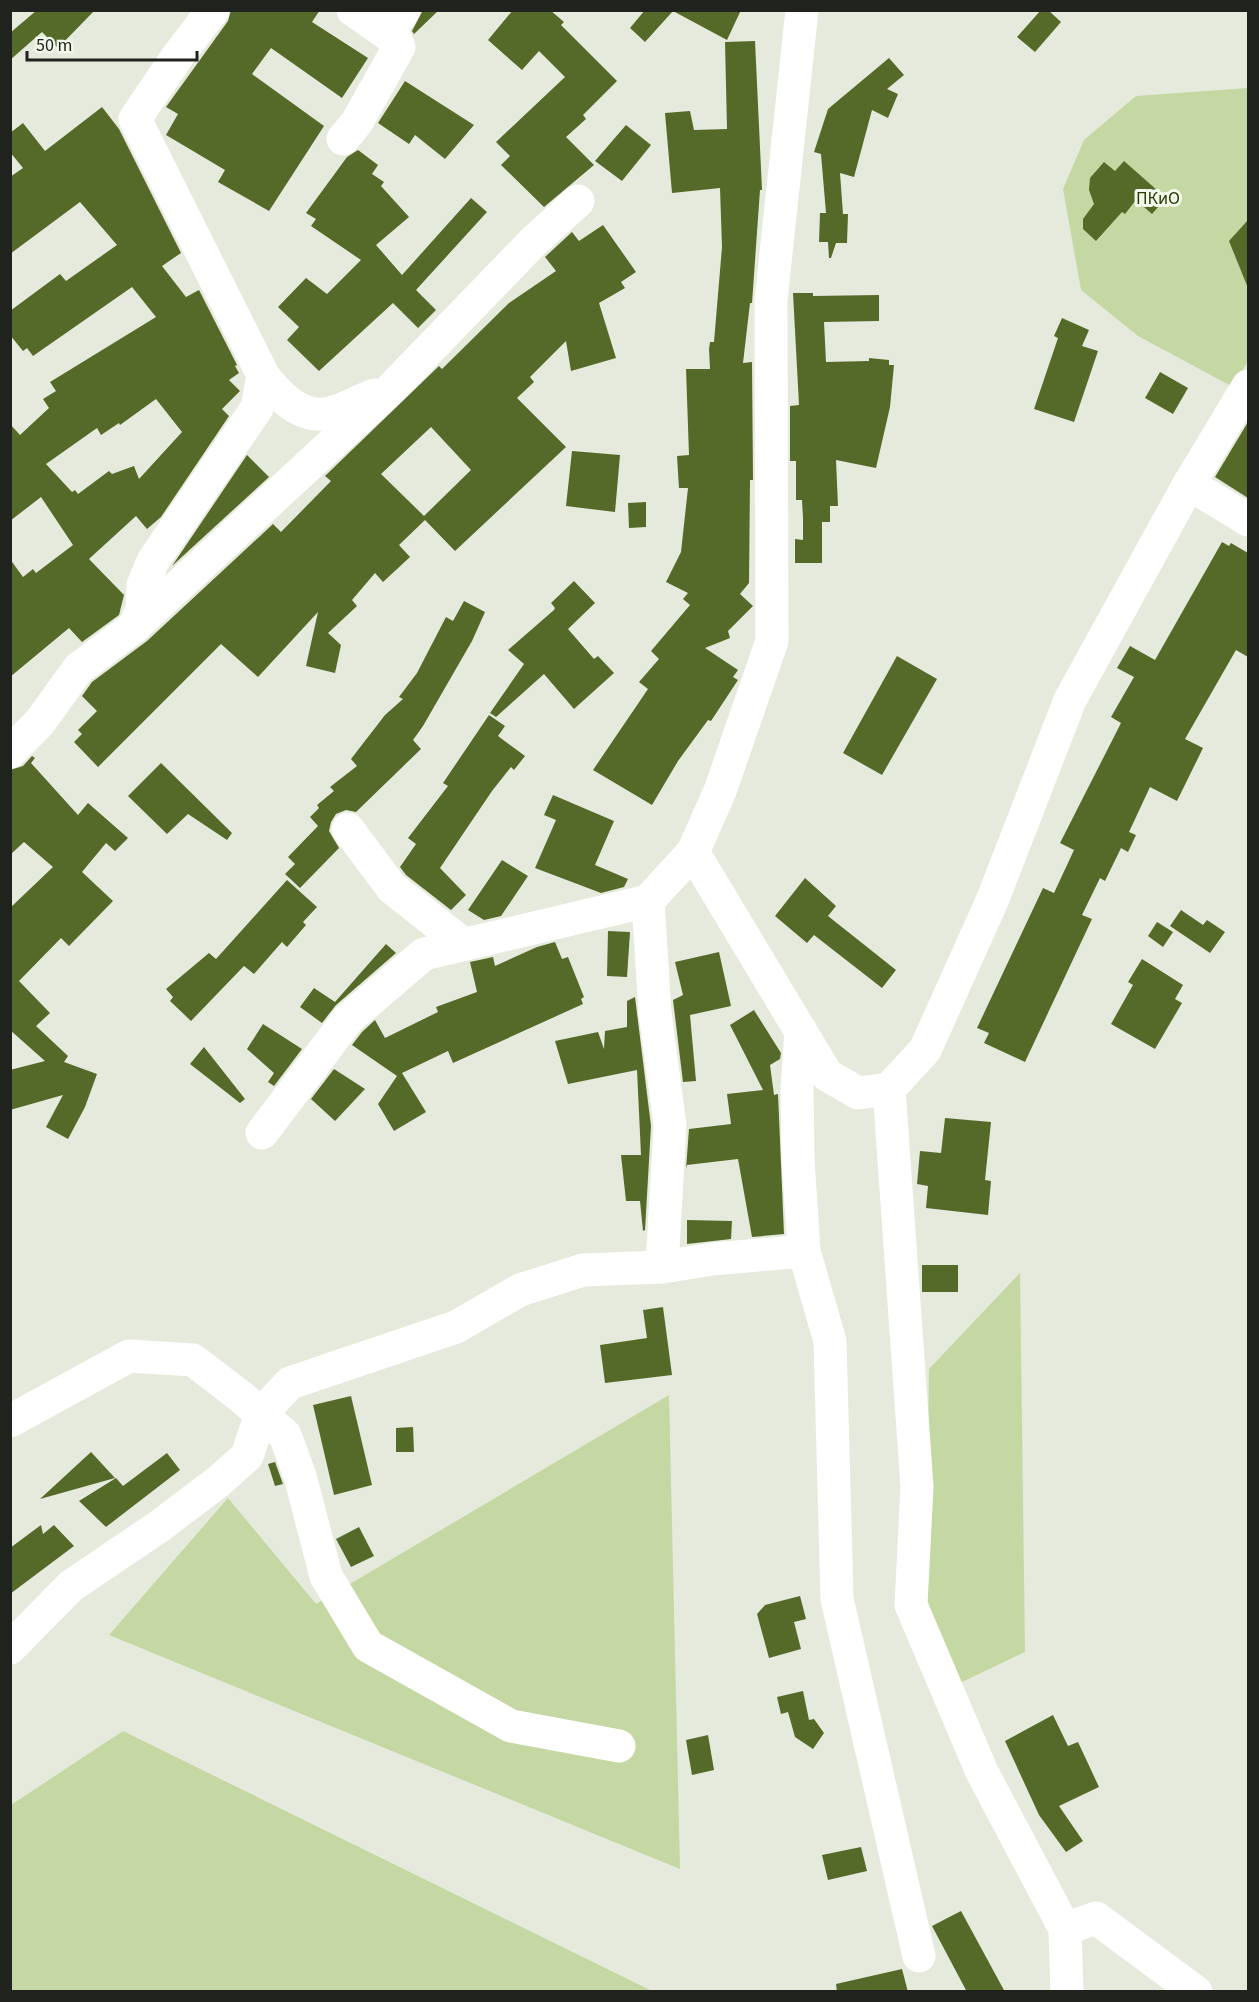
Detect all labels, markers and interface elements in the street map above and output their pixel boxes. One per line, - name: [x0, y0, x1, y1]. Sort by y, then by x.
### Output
- scale bar: [27, 24, 196, 62]
- text: 50 m: [36, 33, 72, 58]
- park label: ПКиО: [1136, 186, 1180, 211]

